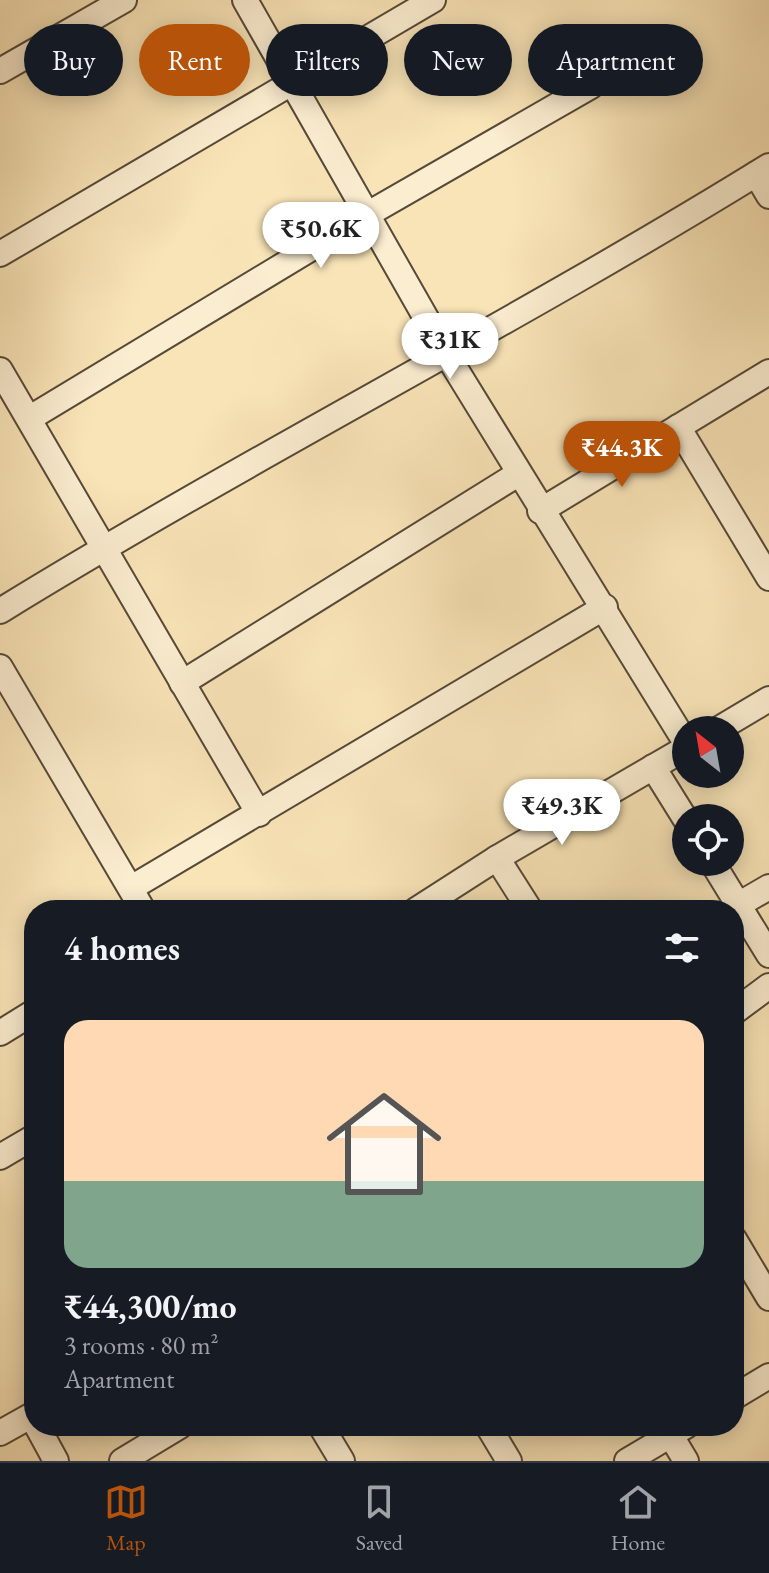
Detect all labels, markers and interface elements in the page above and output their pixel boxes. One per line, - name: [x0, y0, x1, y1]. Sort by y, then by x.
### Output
- chip: Buy: [24, 24, 123, 96]
- chip: Rent: [139, 24, 250, 96]
- chip: Filters: [266, 24, 388, 96]
- chip: New: [404, 24, 512, 96]
- chip: Apartment: [528, 24, 703, 96]
- pin: ₹50.6K: [256, 202, 386, 270]
- text: ₹50.6K: [280, 211, 362, 245]
- pin: ₹31K: [403, 313, 497, 381]
- text: ₹31K: [419, 322, 481, 356]
- pin: ₹44.3K: [557, 421, 687, 489]
- text: ₹44.3K: [581, 430, 663, 464]
- north arrow: [672, 716, 744, 788]
- map controls: [672, 716, 744, 876]
- pin: ₹49.3K: [497, 779, 627, 847]
- text: ₹49.3K: [521, 788, 603, 822]
- button: locate: [672, 804, 744, 876]
- text: 4 homes: [64, 926, 180, 970]
- icon: filters: [660, 926, 704, 970]
- icon: home: [312, 1072, 456, 1216]
- text: ₹44,300/mo: [64, 1284, 237, 1328]
- text: 3 rooms · 80 m²: [64, 1328, 219, 1362]
- text: Apartment: [64, 1362, 174, 1396]
- tab: Map: [104, 1480, 148, 1557]
- tab: Saved: [356, 1480, 403, 1557]
- tab: Home: [611, 1480, 665, 1557]

